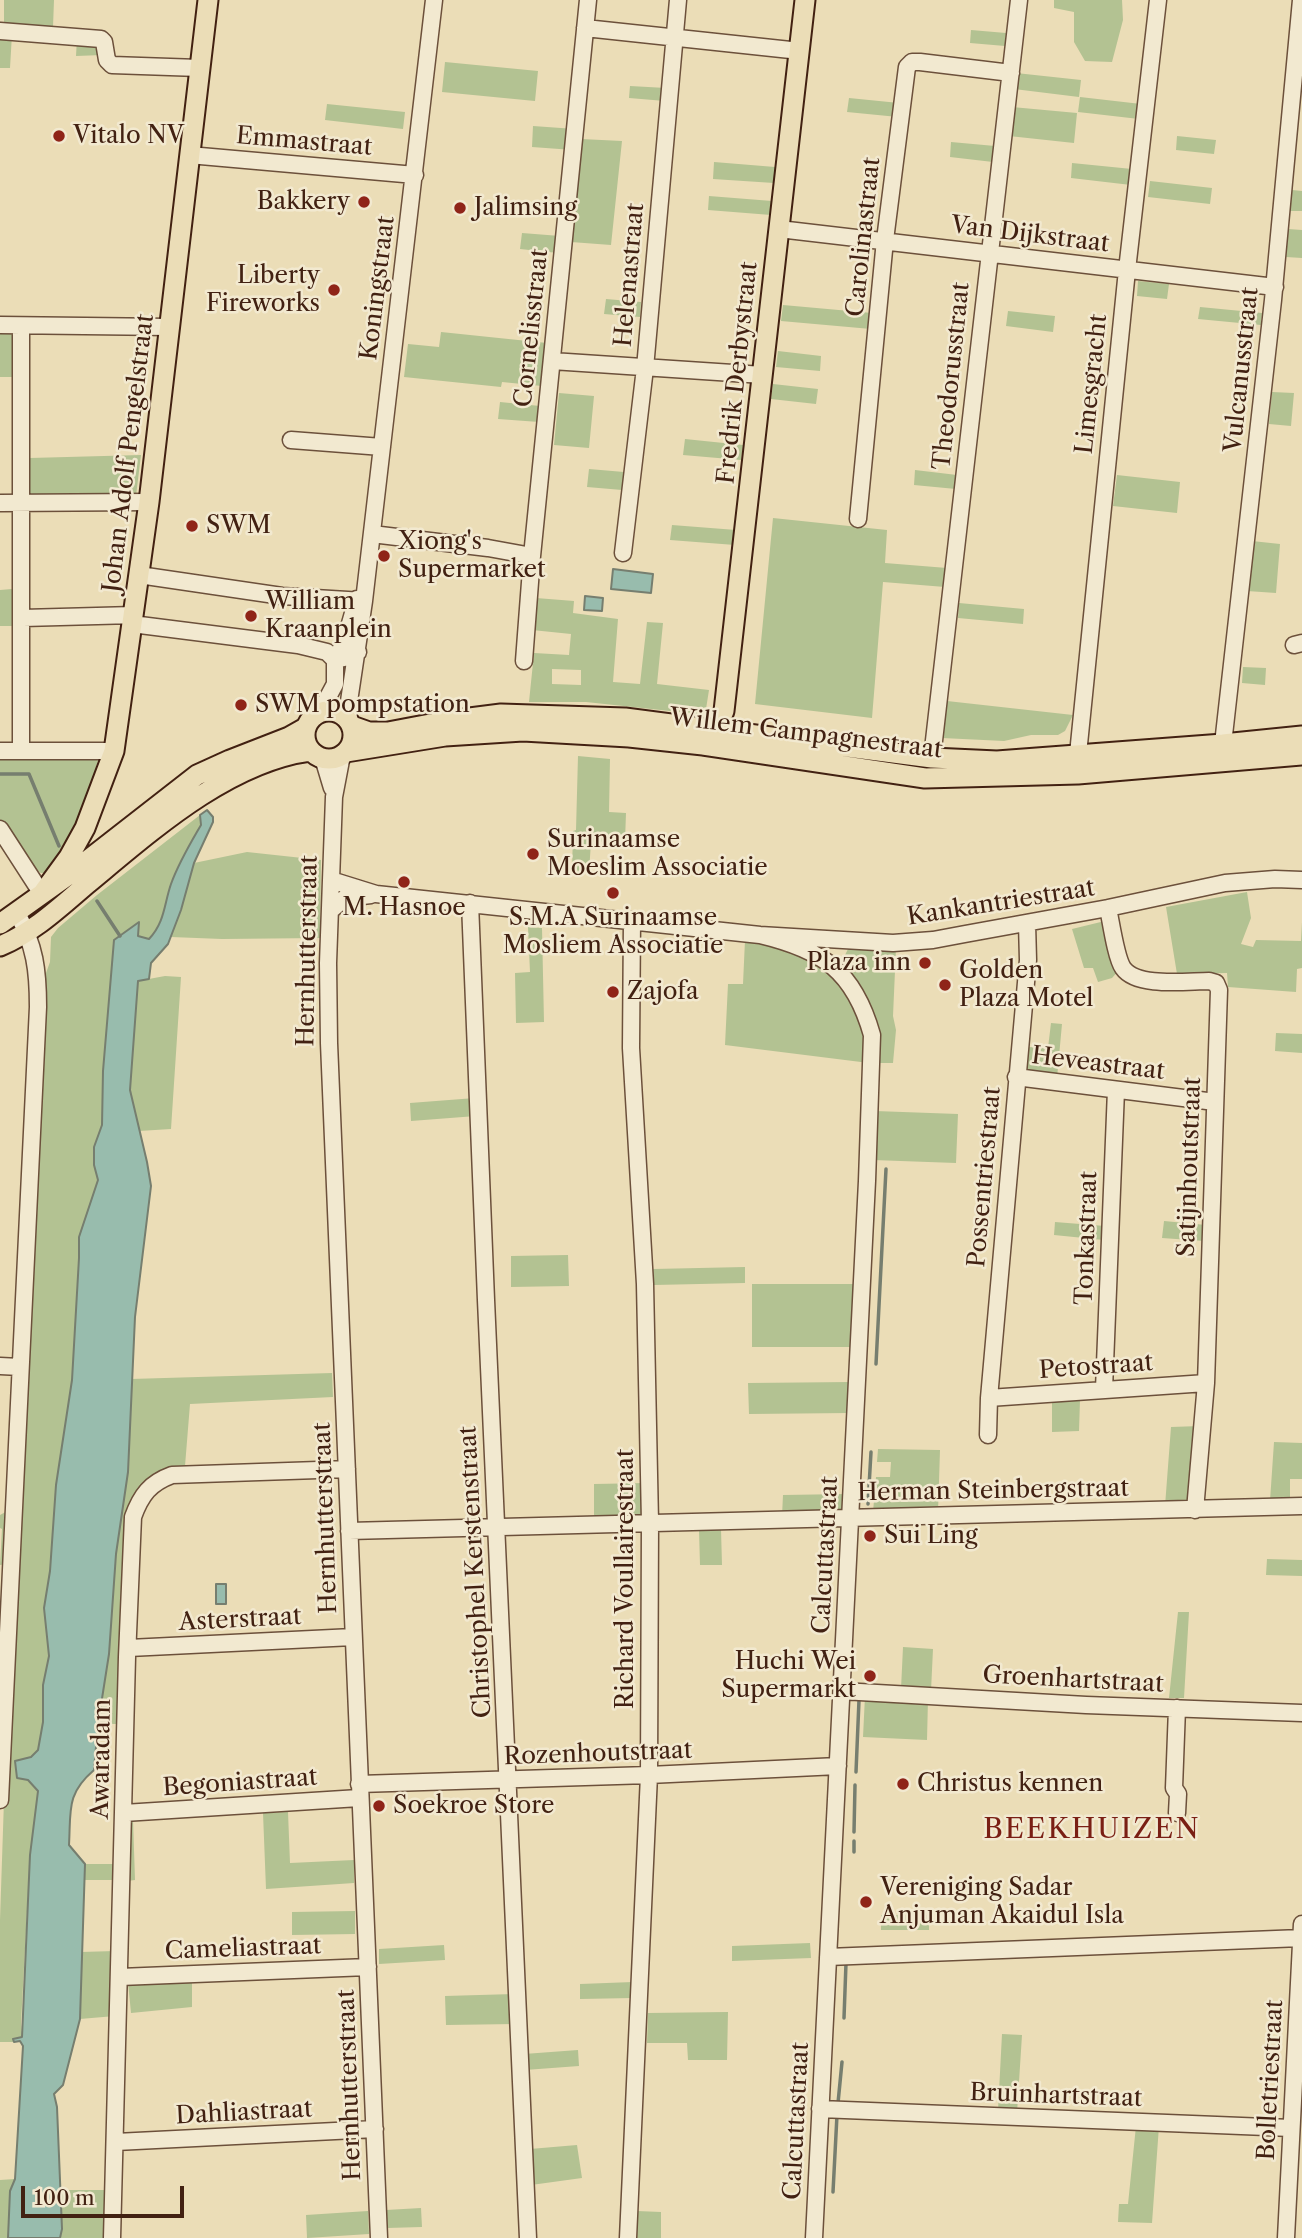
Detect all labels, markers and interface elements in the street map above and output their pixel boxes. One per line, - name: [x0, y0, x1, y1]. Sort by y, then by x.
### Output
- place label: Vitalo NV: [73, 122, 184, 150]
- street label: Emmastraat: [235, 122, 373, 162]
- marker: Vitalo NV: [51, 128, 67, 144]
- street label: Carolinastraat: [841, 156, 887, 318]
- place label: Bakkery: [257, 188, 350, 216]
- marker: Bakkery: [356, 194, 372, 210]
- place label: Jalimsing: [474, 194, 577, 222]
- marker: Jalimsing: [452, 200, 468, 216]
- street label: Helenastraat: [609, 202, 651, 348]
- street label: Van Dijkstraat: [949, 211, 1111, 259]
- street label: Koningstraat: [355, 214, 401, 362]
- street label: Cornelisstraat: [509, 247, 555, 409]
- street label: Fredrik Derbystraat: [712, 260, 764, 486]
- place label: Liberty Fireworks: [206, 262, 320, 318]
- street label: Theodorusstraat: [928, 281, 976, 471]
- marker: Liberty Fireworks: [326, 282, 342, 298]
- street label: Vulcanusstraat: [1219, 286, 1265, 454]
- street label: Johan Adolf Pengelstraat: [98, 312, 160, 594]
- street label: Limesgracht: [1070, 313, 1114, 455]
- place label: SWM: [206, 512, 271, 540]
- marker: SWM: [184, 518, 200, 534]
- place label: Xiong's Supermarket: [398, 528, 545, 584]
- marker: Xiong's Supermarket: [376, 548, 392, 564]
- place label: William Kraanplein: [265, 588, 392, 644]
- marker: William Kraanplein: [243, 608, 259, 624]
- place label: SWM pompstation: [255, 691, 470, 719]
- marker: SWM pompstation: [233, 697, 249, 713]
- street label: Willem Campagnestraat: [668, 703, 944, 765]
- place label: Surinaamse Moeslim Associatie: [547, 826, 768, 882]
- marker: Surinaamse Moeslim Associatie: [525, 846, 541, 862]
- street label: Hernhutterstraat: [292, 855, 324, 1047]
- marker: M. Hasnoe: [396, 874, 412, 890]
- street label: Kankantriestraat: [905, 874, 1097, 932]
- marker: S.M.A Surinaamse Mosliem Associatie: [605, 885, 621, 901]
- place label: M. Hasnoe: [342, 894, 466, 922]
- place label: S.M.A Surinaamse Mosliem Associatie: [503, 904, 723, 960]
- place label: Plaza inn: [807, 949, 911, 977]
- marker: Plaza inn: [917, 955, 933, 971]
- place label: Golden Plaza Motel: [959, 957, 1093, 1013]
- marker: Golden Plaza Motel: [937, 977, 953, 993]
- place label: Zajofa: [627, 978, 699, 1006]
- marker: Zajofa: [605, 984, 621, 1000]
- street label: Heveastraat: [1030, 1042, 1166, 1086]
- street label: Satijnhoutstraat: [1172, 1076, 1208, 1258]
- street label: Possentriestraat: [963, 1085, 1007, 1269]
- street label: Tonkastraat: [1070, 1171, 1104, 1305]
- street label: Petostraat: [1038, 1349, 1154, 1385]
- street label: Hernhutterstraat: [308, 1422, 344, 1614]
- street label: Christophel Kerstenstraat: [454, 1425, 498, 1719]
- street label: Richard Voullairestraat: [612, 1449, 640, 1709]
- street label: Herman Steinbergstraat: [857, 1474, 1129, 1508]
- street label: Calcuttastraat: [807, 1475, 845, 1635]
- place label: Sui Ling: [884, 1522, 978, 1550]
- marker: Sui Ling: [862, 1528, 878, 1544]
- street label: Asterstraat: [178, 1602, 302, 1638]
- place label: Huchi Wei Supermarkt: [721, 1648, 856, 1704]
- street label: Groenhartstraat: [982, 1661, 1164, 1699]
- marker: Huchi Wei Supermarkt: [862, 1668, 878, 1684]
- street label: Awaradam: [87, 1699, 117, 1819]
- street label: Rozenhoutstraat: [503, 1736, 693, 1772]
- street label: Begoniastraat: [162, 1763, 318, 1803]
- place label: Christus kennen: [917, 1770, 1103, 1798]
- marker: Christus kennen: [895, 1776, 911, 1792]
- place label: Soekroe Store: [393, 1792, 555, 1820]
- marker: Soekroe Store: [371, 1798, 387, 1814]
- district label: BEEKHUIZEN: [985, 1813, 1199, 1847]
- place label: Vereniging Sadar Anjuman Akaidul Isla: [880, 1874, 1124, 1930]
- marker: Vereniging Sadar Anjuman Akaidul Isla: [858, 1894, 874, 1910]
- street label: Cameliastraat: [164, 1932, 322, 1966]
- street label: Hernhutterstraat: [332, 1989, 368, 2181]
- street label: Bolletriestraat: [1252, 1999, 1290, 2161]
- street label: Calcuttastraat: [778, 2041, 816, 2201]
- street label: Bruinhartstraat: [969, 2079, 1143, 2113]
- street label: Dahliastraat: [175, 2095, 313, 2131]
- scale bar: [24, 2172, 187, 2216]
- text: 100 m: [34, 2185, 95, 2210]

